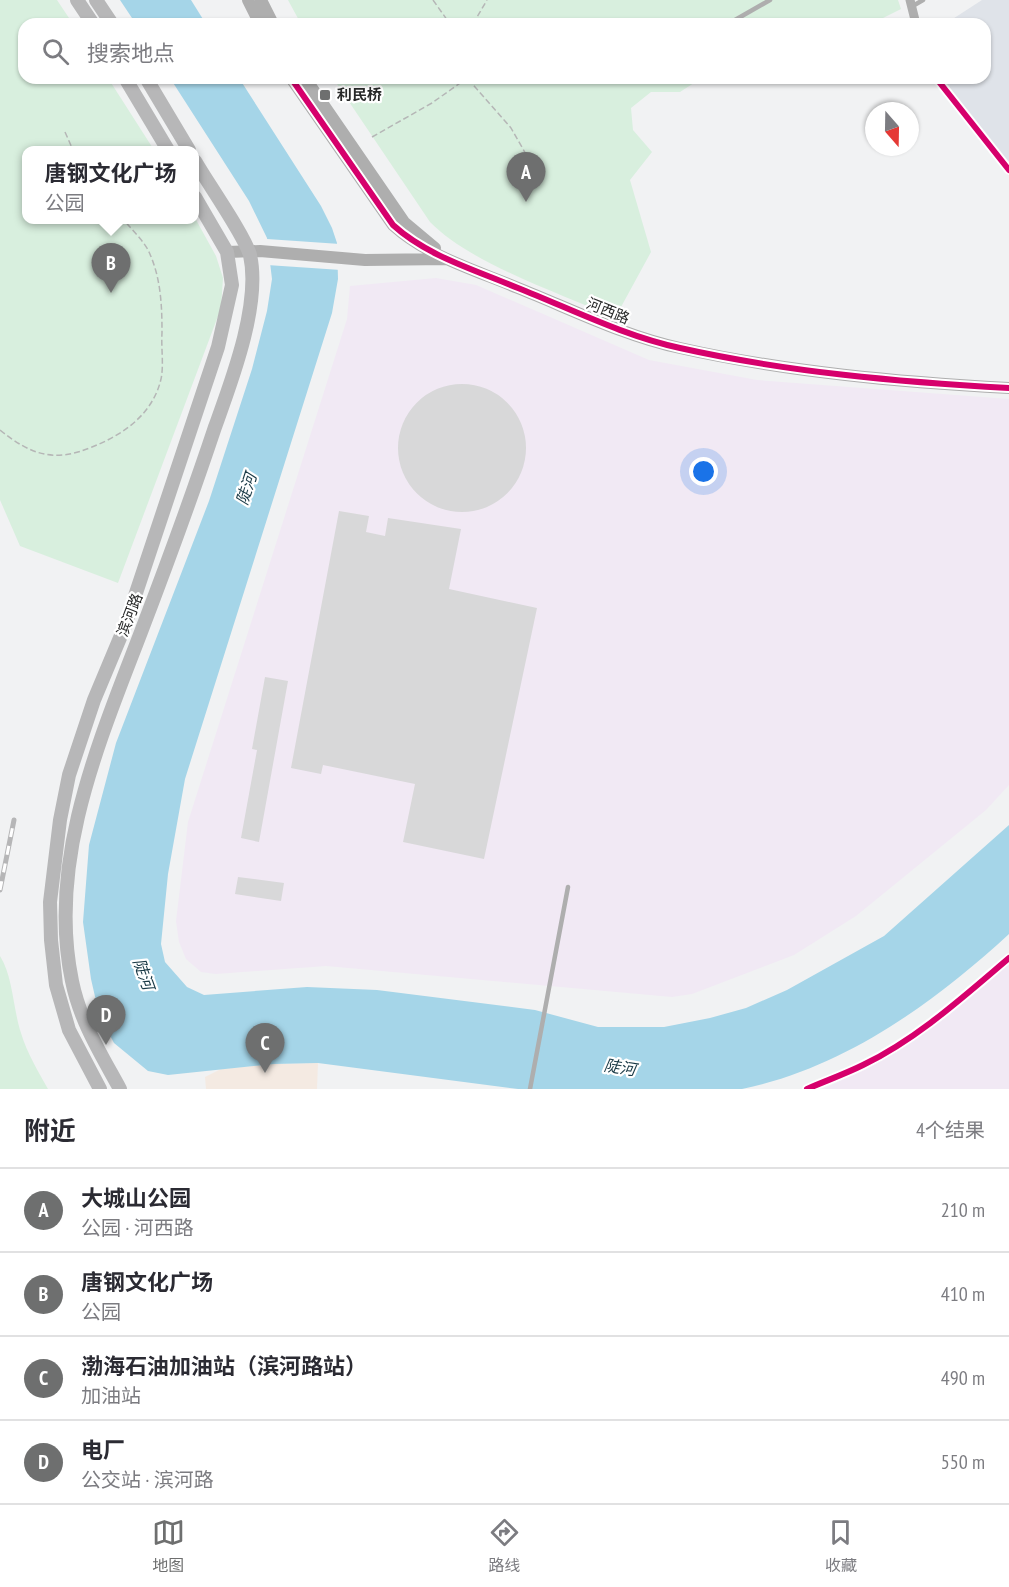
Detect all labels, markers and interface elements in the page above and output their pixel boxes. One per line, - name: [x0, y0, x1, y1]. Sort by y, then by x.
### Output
- search box: [18, 18, 991, 84]
- icon: search: [39, 35, 72, 68]
- text: 搜索地点: [87, 39, 175, 67]
- place label: 利民桥: [337, 85, 382, 104]
- marker: 利民桥: [318, 88, 332, 102]
- north arrow: [865, 102, 919, 156]
- popup: [22, 146, 199, 224]
- pin: A: [506, 152, 546, 202]
- text: 唐钢文化广场: [44, 159, 177, 187]
- text: 公园: [44, 190, 84, 216]
- pin: B: [92, 244, 130, 293]
- street label: 河西路: [584, 293, 633, 328]
- your location: [689, 457, 718, 486]
- water label: 陡河: [232, 468, 261, 507]
- street label: 滨河路: [113, 590, 146, 639]
- water label: 陡河: [129, 956, 160, 995]
- pin: D: [86, 996, 126, 1045]
- pin: C: [246, 1024, 284, 1073]
- water label: 陡河: [603, 1055, 640, 1080]
- text: 附近: [24, 1114, 76, 1147]
- text: 4个结果: [916, 1117, 985, 1143]
- text: 大城山公园: [81, 1184, 191, 1212]
- text: A: [38, 1197, 49, 1223]
- text: 210 m: [941, 1197, 985, 1223]
- text: 公园 · 河西路: [81, 1215, 194, 1241]
- text: 唐钢文化广场: [81, 1268, 213, 1296]
- text: B: [39, 1281, 48, 1307]
- text: 410 m: [941, 1281, 985, 1307]
- text: 公园: [81, 1299, 121, 1325]
- text: 渤海石油加油站（滨河路站）: [81, 1352, 367, 1380]
- text: C: [39, 1365, 48, 1391]
- text: 490 m: [941, 1365, 985, 1391]
- text: 加油站: [81, 1383, 141, 1409]
- text: 电厂: [81, 1436, 125, 1464]
- text: D: [38, 1449, 49, 1475]
- text: 550 m: [941, 1449, 985, 1475]
- text: 公交站 · 滨河路: [81, 1467, 214, 1493]
- tab: 地图: [152, 1516, 185, 1576]
- tab: 路线: [488, 1516, 521, 1576]
- tab: 收藏: [824, 1516, 857, 1576]

